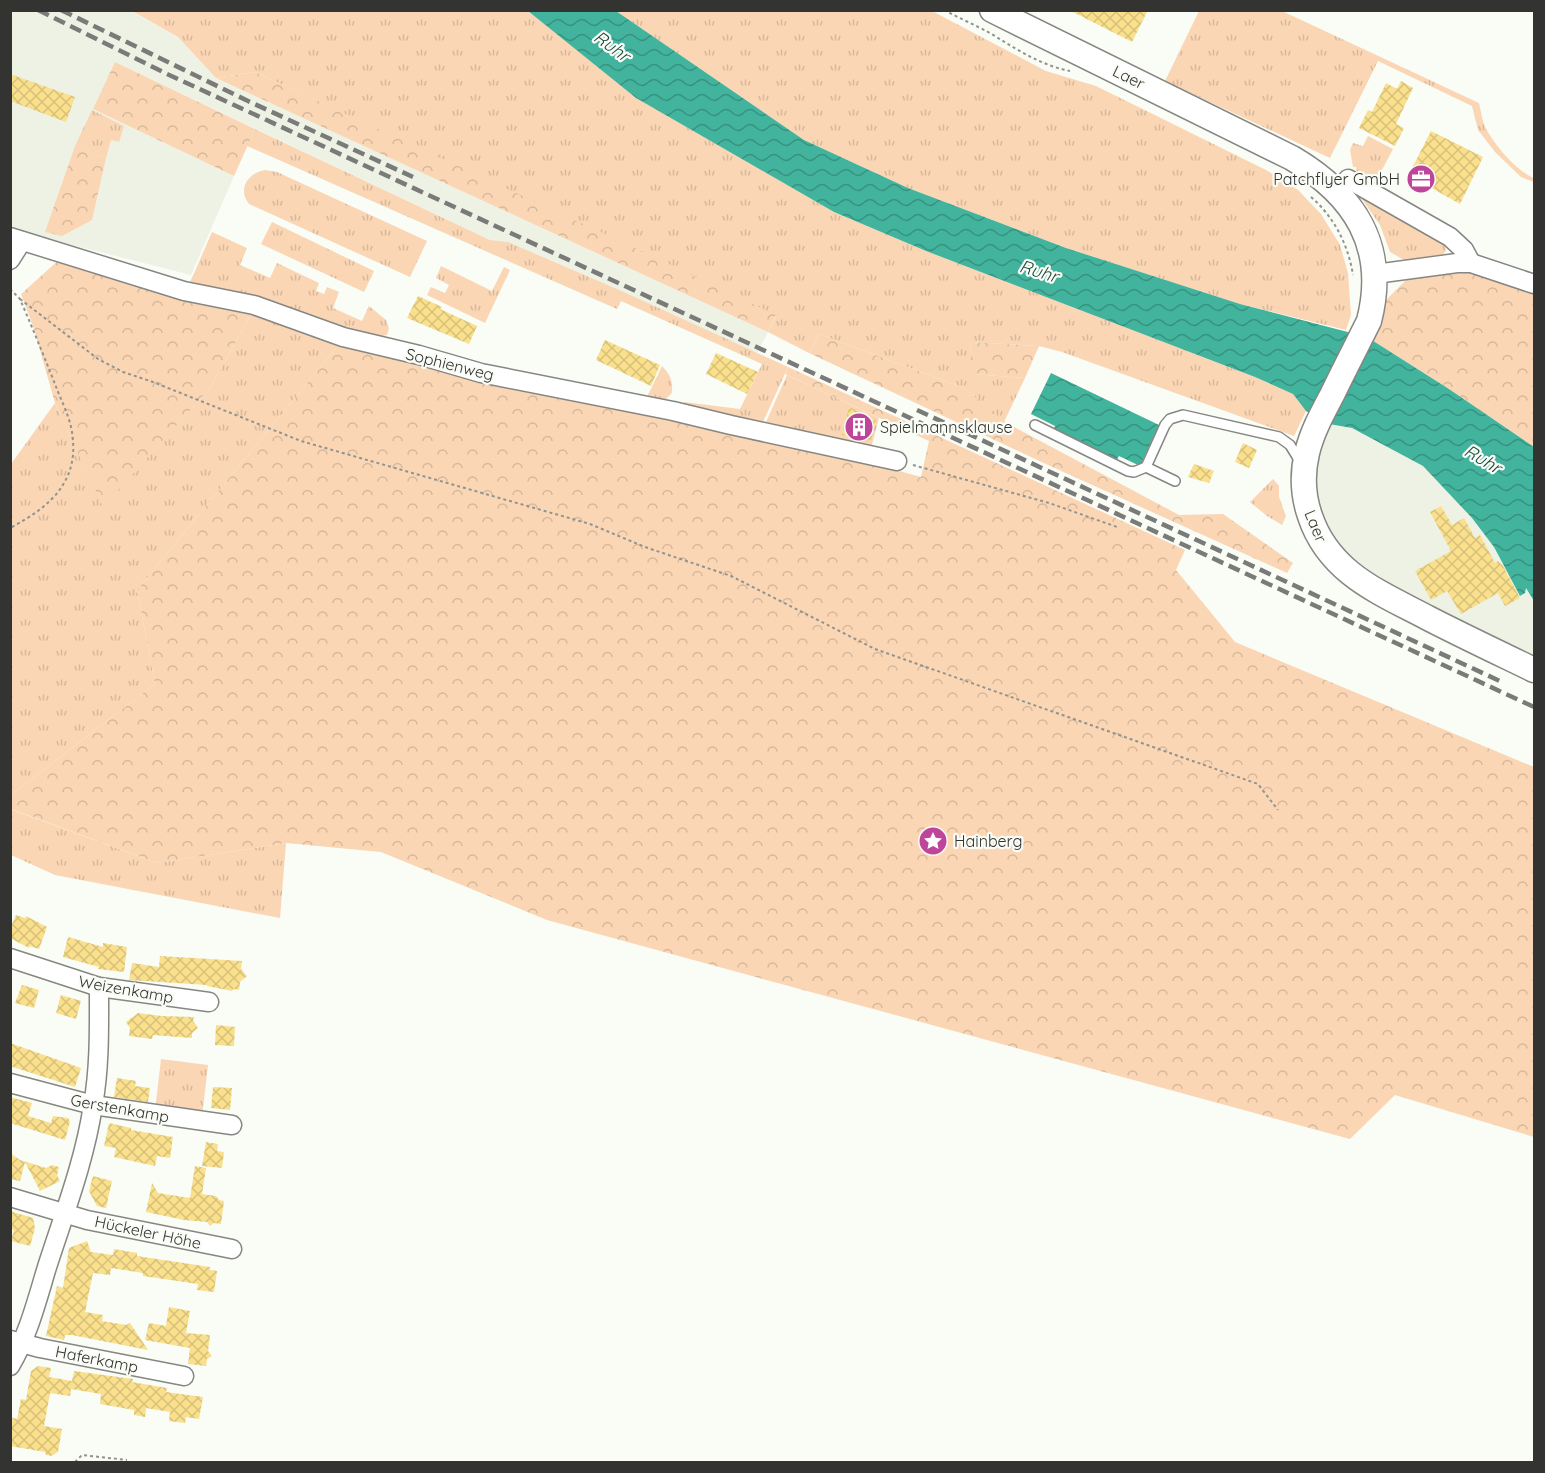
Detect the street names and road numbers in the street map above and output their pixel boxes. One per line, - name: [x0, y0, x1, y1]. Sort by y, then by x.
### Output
- street label: Laer: [1110, 61, 1148, 93]
- street label: Sophienweg: [404, 343, 496, 385]
- street label: Laer: [1300, 507, 1332, 545]
- street label: Weizenkamp: [77, 971, 175, 1007]
- street label: Gerstenkamp: [69, 1089, 171, 1127]
- street label: Hückeler Höhe: [93, 1211, 203, 1253]
- street label: Haferkamp: [54, 1341, 140, 1377]

